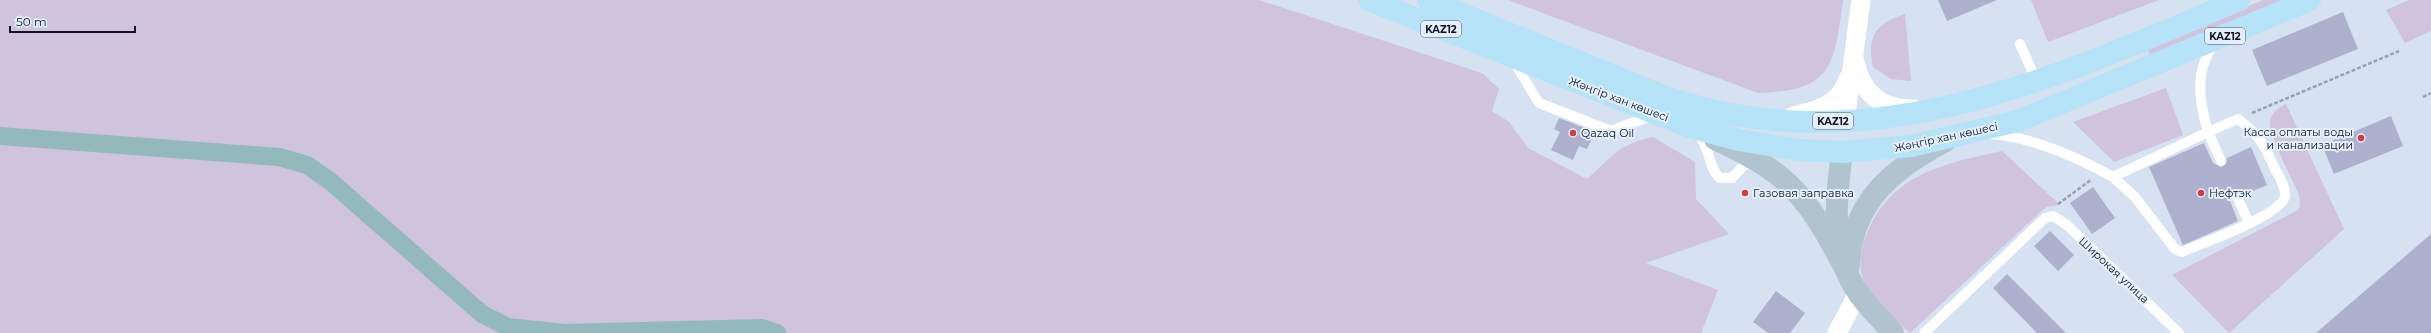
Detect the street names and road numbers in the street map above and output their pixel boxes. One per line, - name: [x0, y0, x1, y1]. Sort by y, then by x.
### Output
- road number: KAZ12: [1421, 21, 1461, 37]
- road number: KAZ12: [2205, 28, 2245, 44]
- street label: Жәңгір хан көшесі: [1567, 74, 1671, 124]
- road number: KAZ12: [1813, 113, 1853, 129]
- street label: Жәңгір хан көшесі: [1893, 119, 1999, 155]
- street label: Широкая улица: [2076, 234, 2152, 306]

